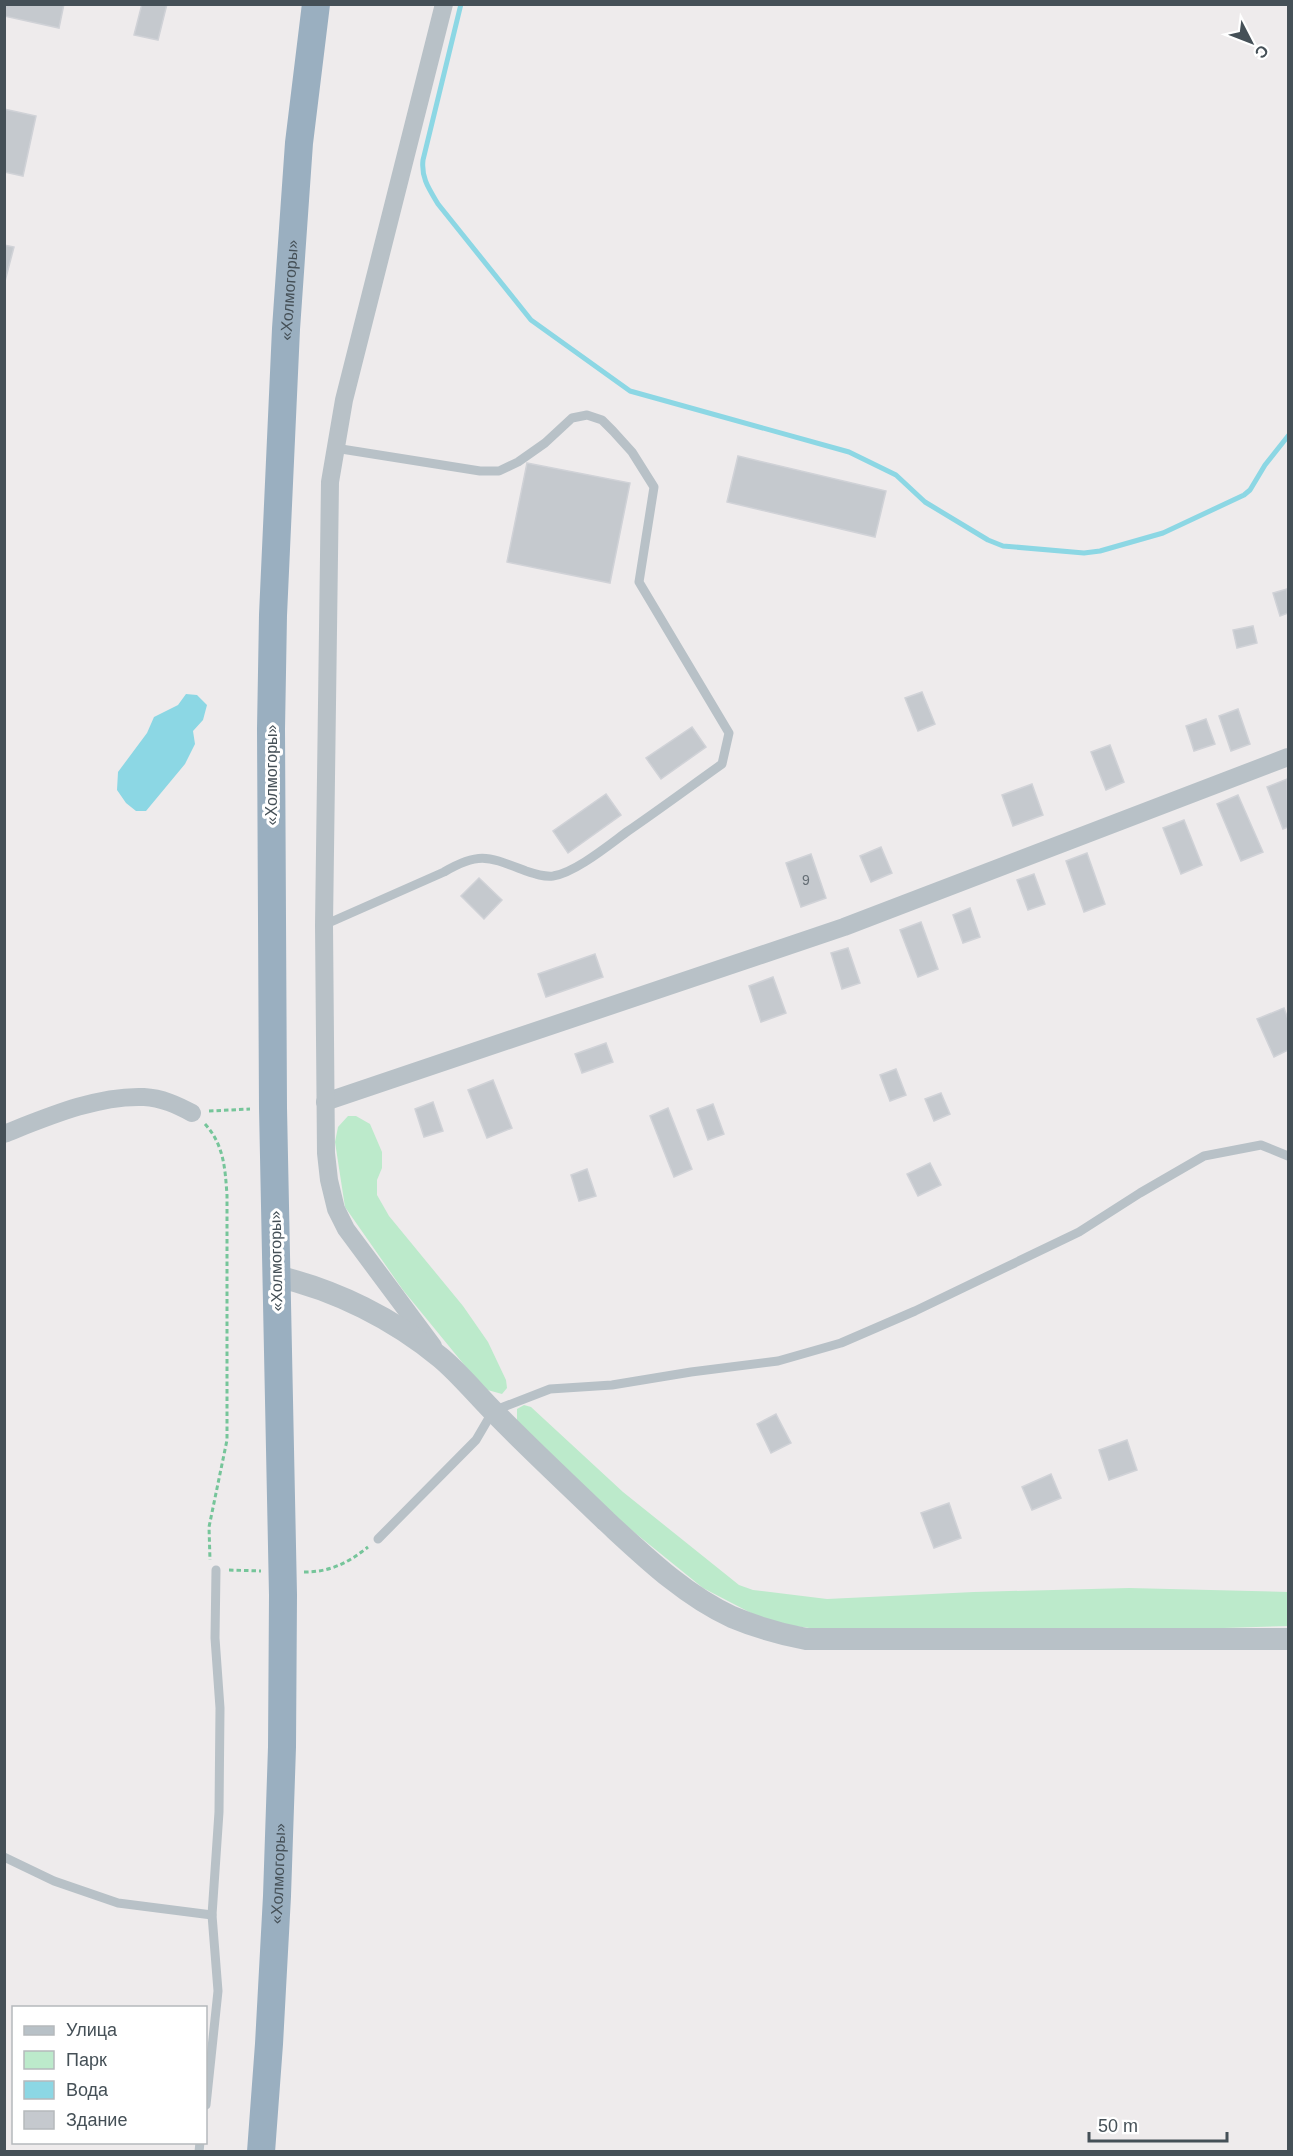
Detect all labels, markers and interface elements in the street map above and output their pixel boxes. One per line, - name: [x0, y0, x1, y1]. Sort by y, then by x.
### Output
- north arrow: [1221, 12, 1281, 72]
- text: С: [1251, 42, 1272, 62]
- street label: «Холмогоры»: [277, 239, 301, 341]
- street label: «Холмогоры»: [263, 724, 280, 825]
- house number: 9: [802, 872, 810, 888]
- street label: «Холмогоры»: [267, 1210, 285, 1312]
- street label: «Холмогоры»: [267, 1823, 288, 1924]
- legend: [12, 2006, 207, 2144]
- text: Улица: [66, 2020, 118, 2040]
- text: Парк: [66, 2050, 107, 2070]
- text: Вода: [66, 2080, 109, 2100]
- scale bar: [1089, 2105, 1227, 2143]
- text: Здание: [66, 2110, 127, 2130]
- text: 50 m: [1098, 2116, 1138, 2136]

